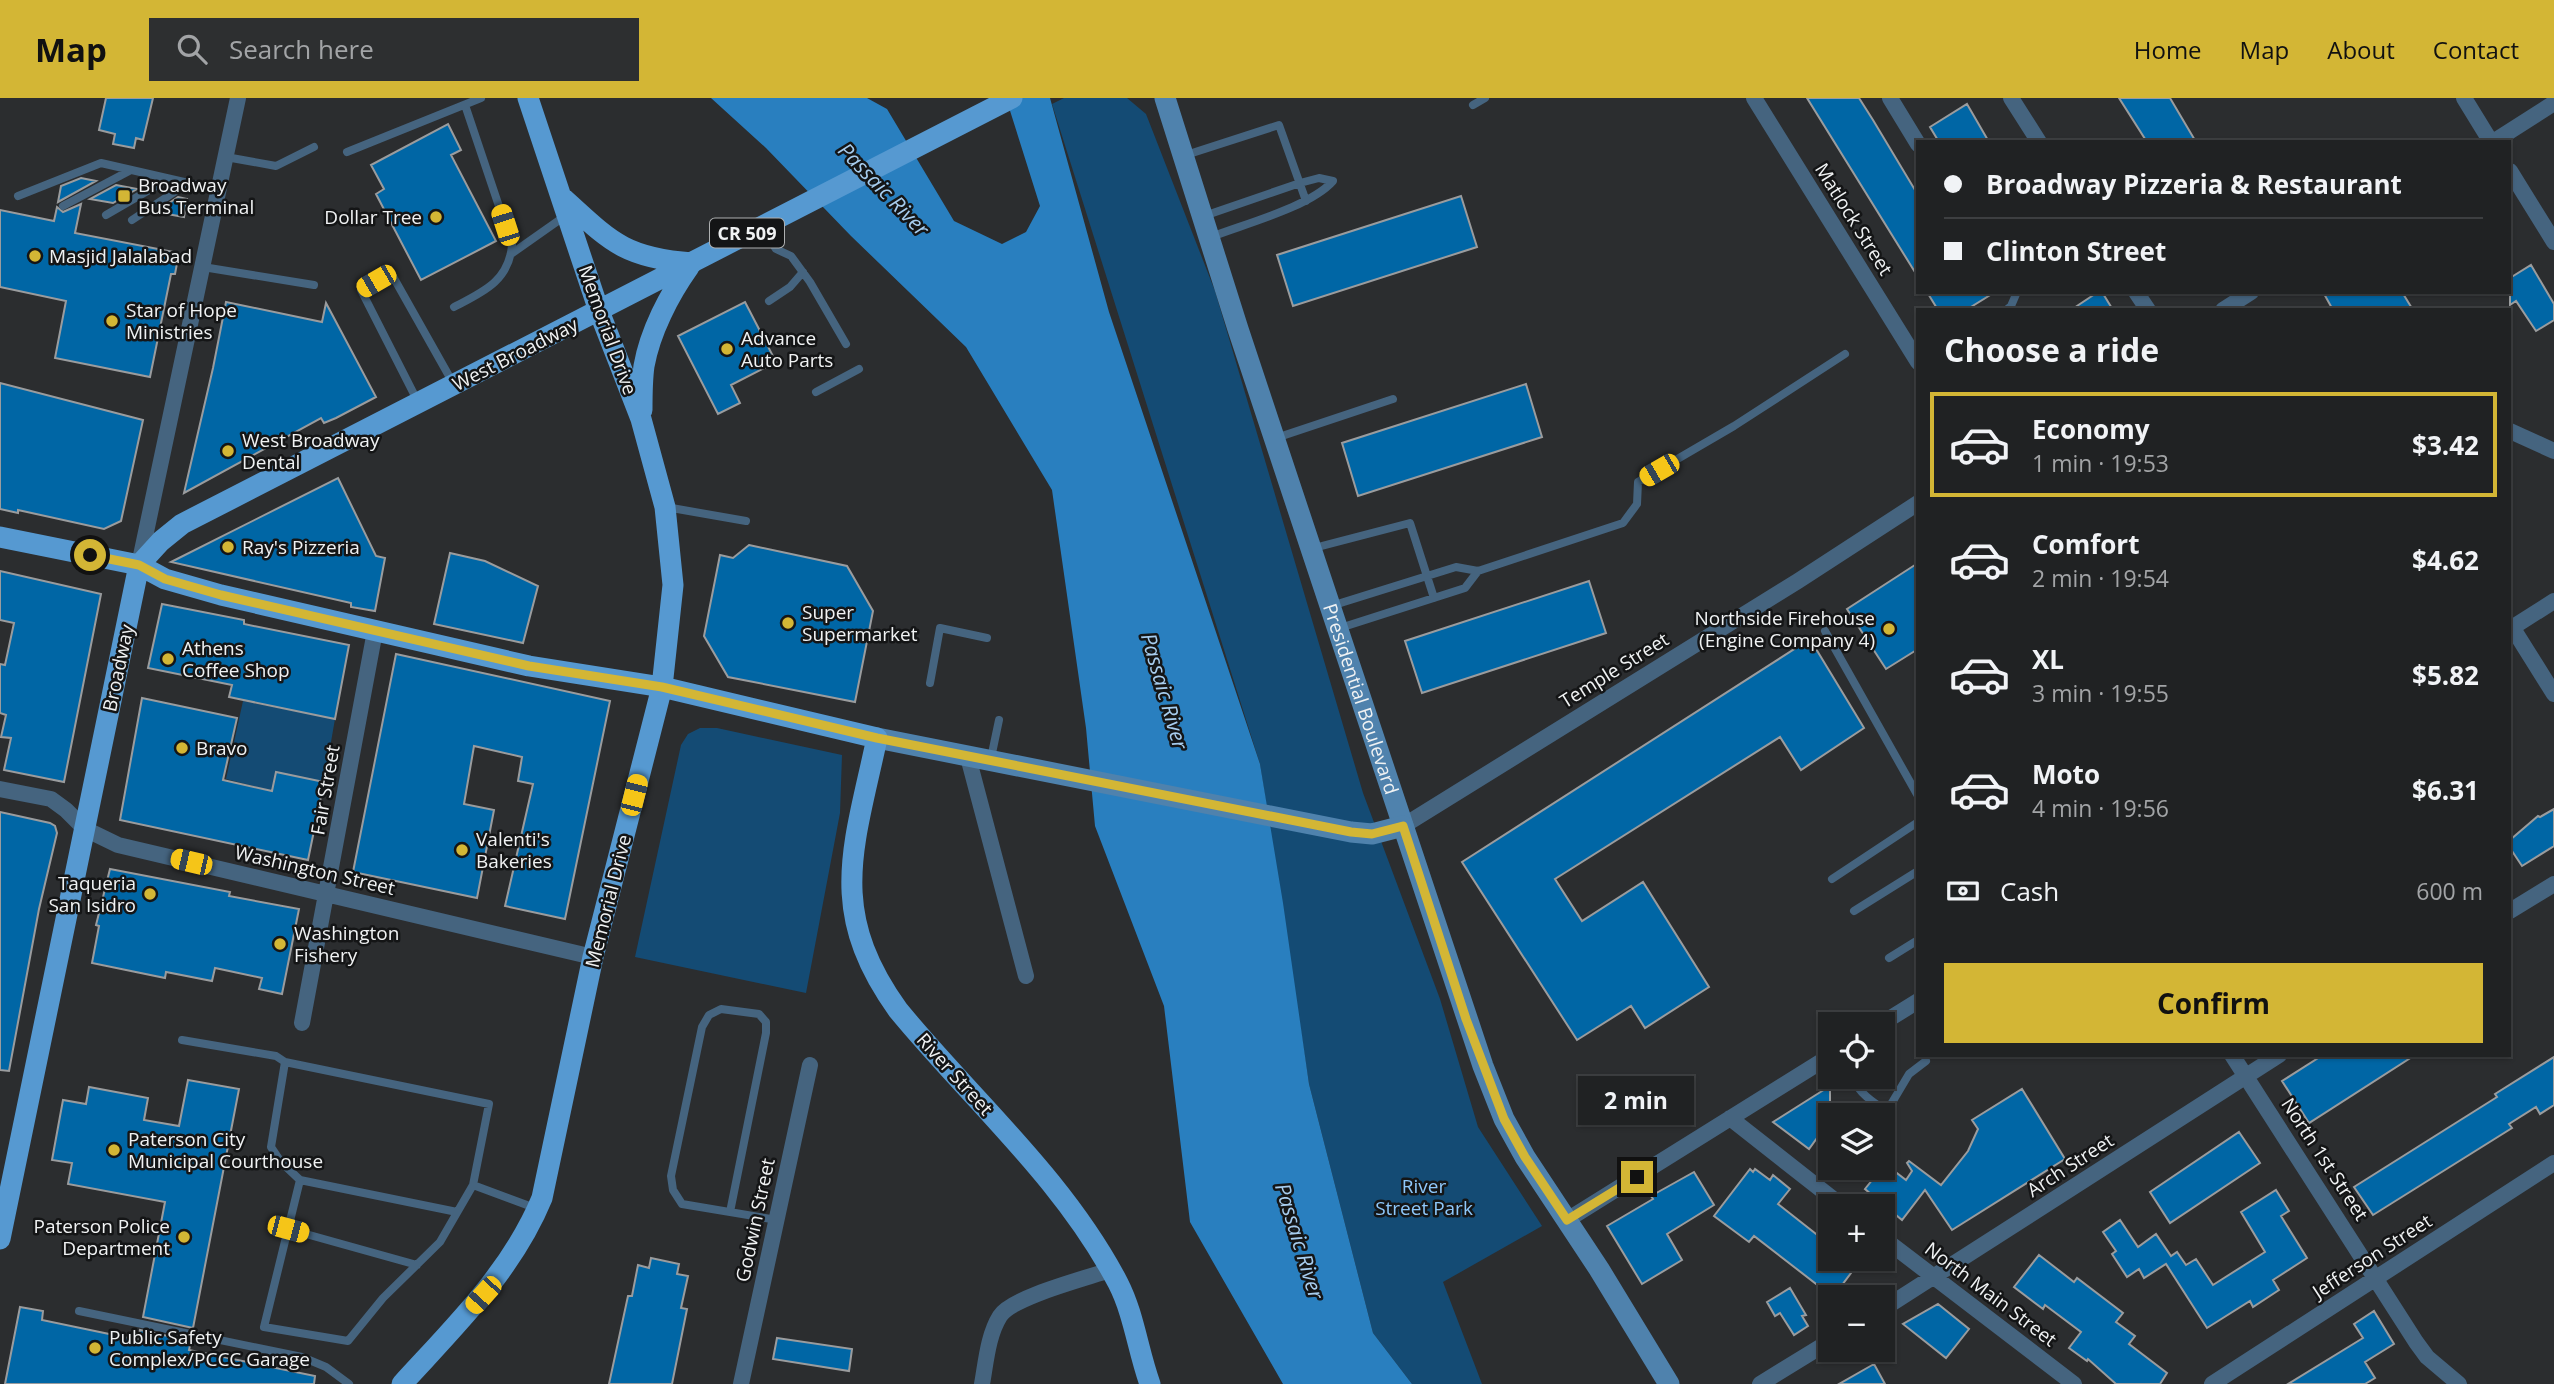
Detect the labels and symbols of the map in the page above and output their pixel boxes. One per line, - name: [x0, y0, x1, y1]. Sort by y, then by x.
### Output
- water label: Passaic River: [832, 136, 936, 242]
- street label: Matlock Street: [1809, 158, 1899, 280]
- place label: Broadway Bus Terminal: [138, 172, 254, 220]
- marker: Broadway Bus Terminal: [116, 188, 132, 204]
- car: [489, 202, 522, 248]
- place label: Dollar Tree: [324, 204, 422, 230]
- marker: Dollar Tree: [428, 209, 444, 225]
- road number: CR 509: [710, 218, 784, 248]
- place label: Masjid Jalalabad: [49, 243, 192, 269]
- marker: Masjid Jalalabad: [27, 248, 43, 264]
- car: [353, 261, 400, 301]
- street label: Memorial Drive: [573, 262, 643, 398]
- place label: Star of Hope Ministries: [126, 297, 237, 345]
- street label: West Broadway: [448, 311, 583, 397]
- marker: Star of Hope Ministries: [104, 313, 120, 329]
- place label: Advance Auto Parts: [741, 325, 833, 373]
- marker: Advance Auto Parts: [719, 341, 735, 357]
- place label: West Broadway Dental: [242, 427, 380, 475]
- marker: West Broadway Dental: [220, 443, 236, 459]
- car: [1636, 450, 1683, 490]
- place label: Ray's Pizzeria: [242, 534, 360, 560]
- route start: [74, 539, 106, 571]
- marker: Ray's Pizzeria: [220, 539, 236, 555]
- place label: Super Supermarket: [802, 599, 918, 647]
- street label: Presidential Boulevard: [1317, 600, 1405, 798]
- place label: Northside Firehouse (Engine Company 4): [1695, 605, 1875, 653]
- marker: Super Supermarket: [780, 615, 796, 631]
- marker: Northside Firehouse (Engine Company 4): [1881, 621, 1897, 637]
- street label: Broadway: [96, 622, 140, 714]
- street label: Temple Street: [1555, 626, 1674, 714]
- water label: Passaic River: [1135, 630, 1195, 753]
- place label: Athens Coffee Shop: [182, 635, 290, 683]
- marker: Athens Coffee Shop: [160, 651, 176, 667]
- place label: Bravo: [196, 735, 248, 761]
- marker: Bravo: [174, 740, 190, 756]
- street label: Fair Street: [304, 743, 346, 837]
- car: [619, 772, 650, 818]
- place label: Valenti's Bakeries: [476, 826, 552, 874]
- street label: Memorial Drive: [579, 832, 637, 970]
- street label: Washington Street: [232, 839, 398, 901]
- marker: Valenti's Bakeries: [454, 842, 470, 858]
- car: [169, 847, 214, 877]
- place label: Taqueria San Isidro: [48, 870, 136, 918]
- marker: Taqueria San Isidro: [142, 886, 158, 902]
- place label: Washington Fishery: [294, 920, 399, 968]
- marker: Washington Fishery: [272, 936, 288, 952]
- street label: River Street: [911, 1027, 999, 1121]
- callout: 2 min: [1579, 1076, 1695, 1124]
- street label: North 1st Street: [2276, 1093, 2375, 1226]
- place label: Paterson City Municipal Courthouse: [128, 1126, 323, 1174]
- street label: Arch Street: [2022, 1127, 2119, 1203]
- marker: Paterson City Municipal Courthouse: [106, 1142, 122, 1158]
- street label: Godwin Street: [729, 1155, 781, 1284]
- route end: [1621, 1161, 1653, 1193]
- park label: River Street Park: [1375, 1173, 1473, 1221]
- water label: Passaic River: [1269, 1180, 1331, 1303]
- street label: Jefferson Street: [2306, 1208, 2437, 1305]
- place label: Paterson Police Department: [34, 1213, 170, 1261]
- car: [265, 1213, 312, 1245]
- marker: Paterson Police Department: [176, 1229, 192, 1245]
- street label: North Main Street: [1920, 1236, 2062, 1352]
- car: [462, 1272, 505, 1318]
- place label: Public Safety Complex/PCCC Garage: [109, 1324, 310, 1372]
- marker: Public Safety Complex/PCCC Garage: [87, 1340, 103, 1356]

